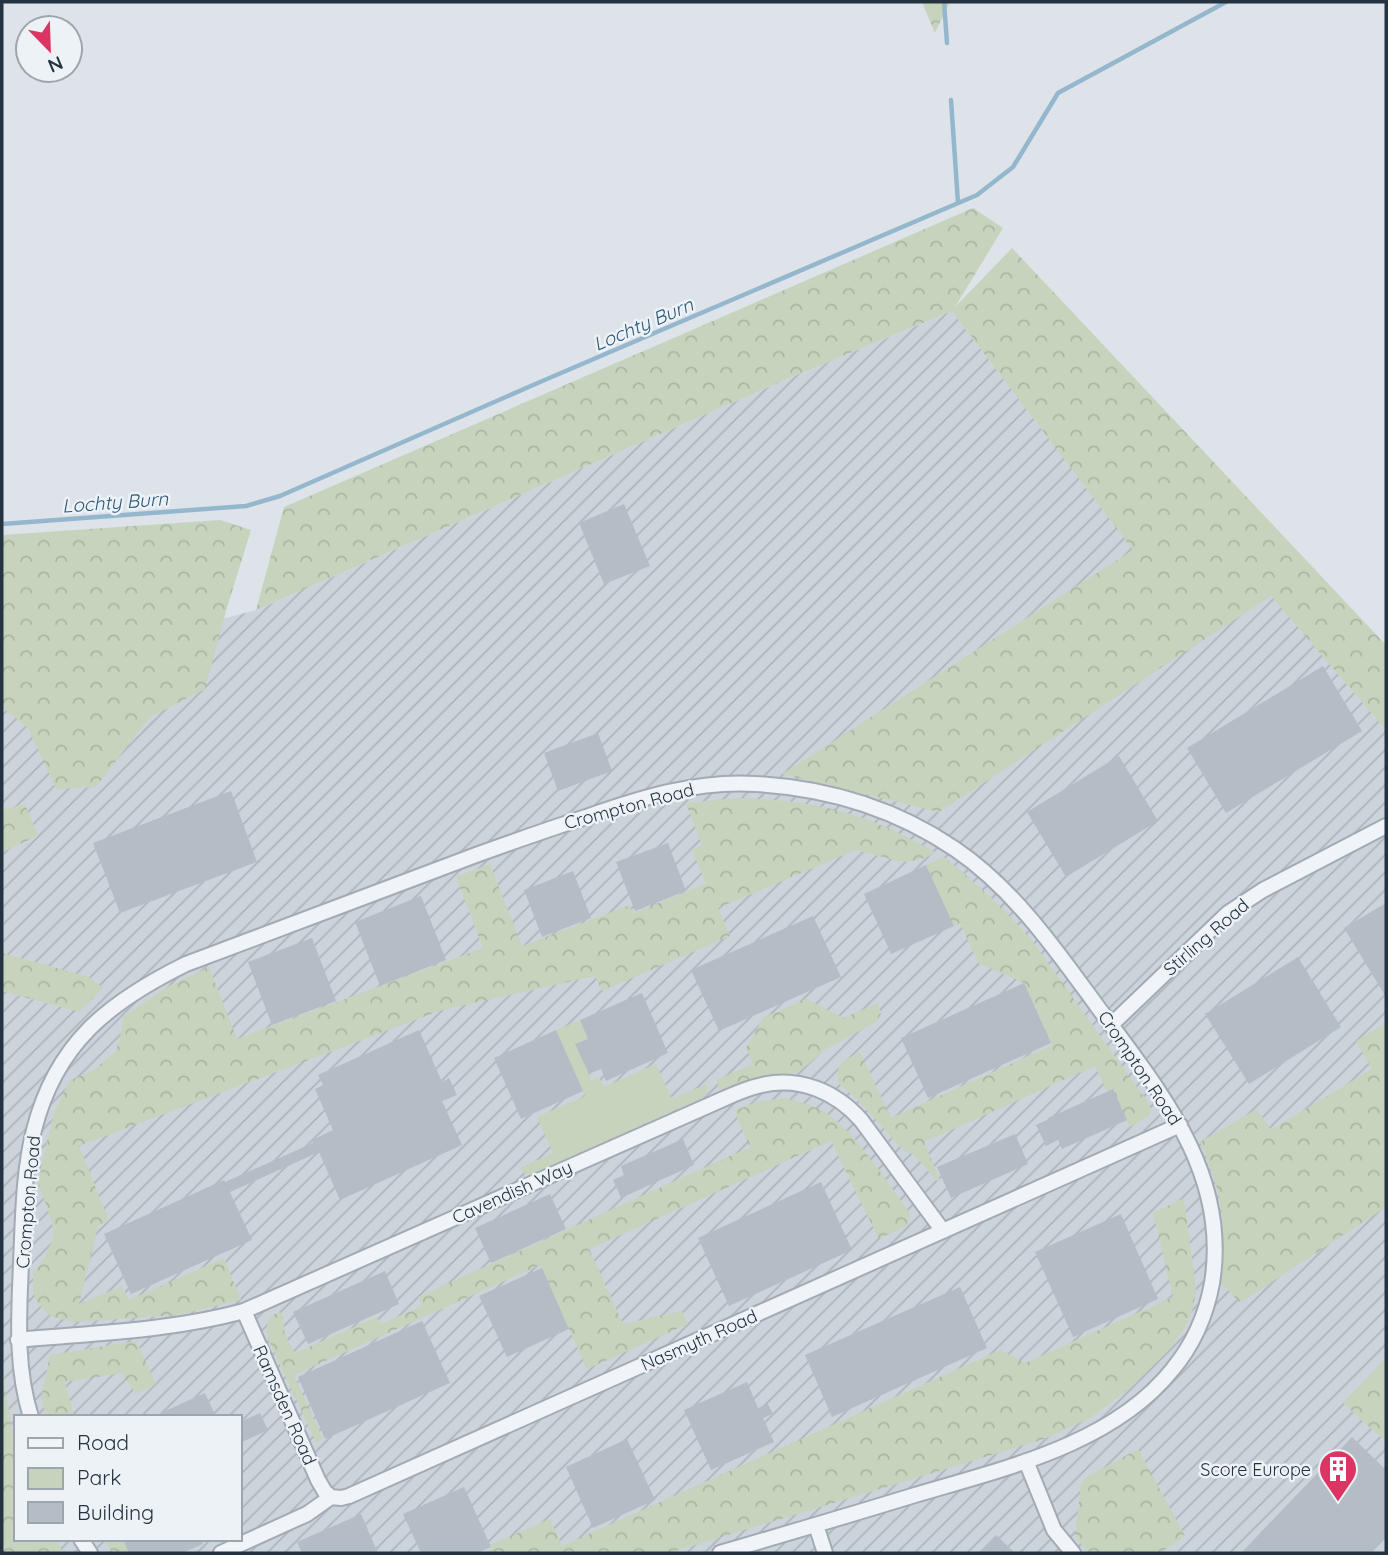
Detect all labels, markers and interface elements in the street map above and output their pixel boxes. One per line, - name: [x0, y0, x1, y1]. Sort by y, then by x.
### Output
- north arrow: [14, 14, 84, 84]
- text: N: [45, 51, 67, 78]
- water label: Lochty Burn: [589, 292, 697, 356]
- water label: Lochty Burn: [61, 486, 170, 518]
- street label: Crompton Road: [562, 778, 696, 834]
- street label: Stirling Road: [1158, 893, 1254, 981]
- street label: Crompton Road: [1093, 1006, 1187, 1130]
- street label: Crompton Road: [11, 1135, 45, 1269]
- street label: Cavendish Way: [448, 1155, 576, 1229]
- street label: Nasmyth Road: [637, 1304, 761, 1376]
- street label: Ramsden Road: [248, 1341, 322, 1469]
- legend: [14, 1415, 242, 1541]
- text: Road: [77, 1429, 129, 1455]
- building icon: Score Europe: [1317, 1448, 1359, 1503]
- place label: Score Europe: [1200, 1458, 1311, 1481]
- text: Park: [77, 1464, 121, 1490]
- text: Building: [77, 1499, 154, 1525]

